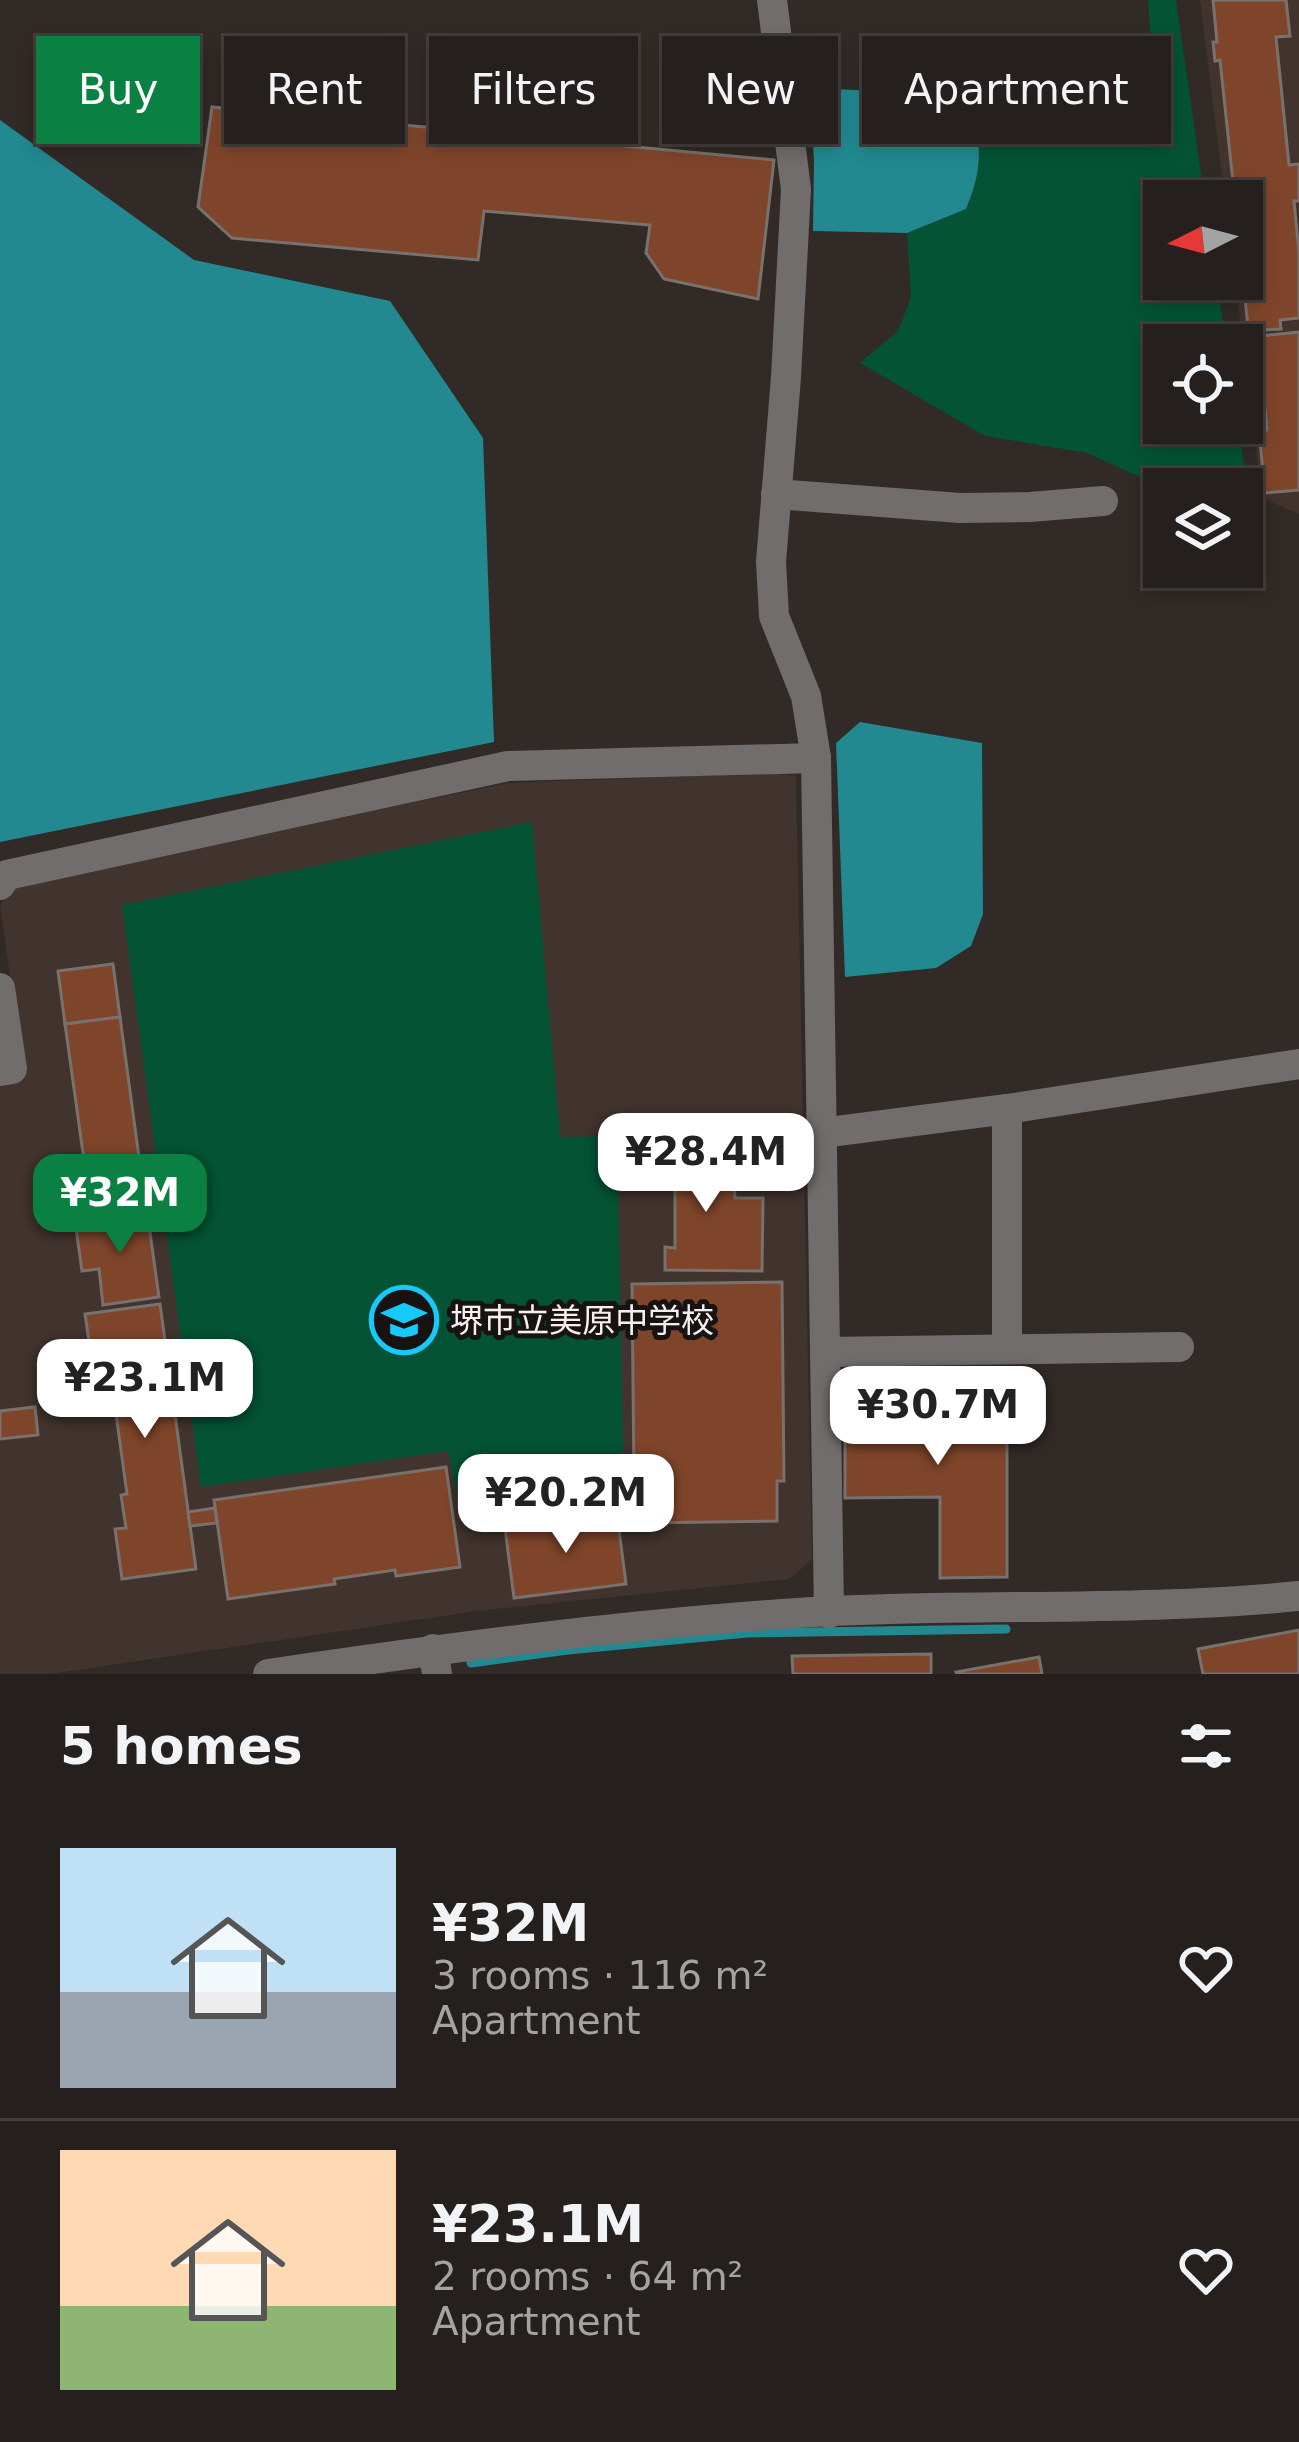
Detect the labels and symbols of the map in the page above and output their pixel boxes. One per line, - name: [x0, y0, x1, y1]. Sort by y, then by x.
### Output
- north arrow: [1143, 180, 1263, 300]
- pin: ¥28.4M: [608, 1113, 804, 1215]
- pin: ¥32M: [49, 1154, 191, 1256]
- school or university icon: 堺市立美原中学校: [369, 1285, 439, 1355]
- place label: 堺市立美原中学校: [450, 1301, 714, 1340]
- pin: ¥23.1M: [47, 1339, 243, 1441]
- pin: ¥30.7M: [840, 1366, 1036, 1468]
- pin: ¥20.2M: [468, 1454, 664, 1556]

